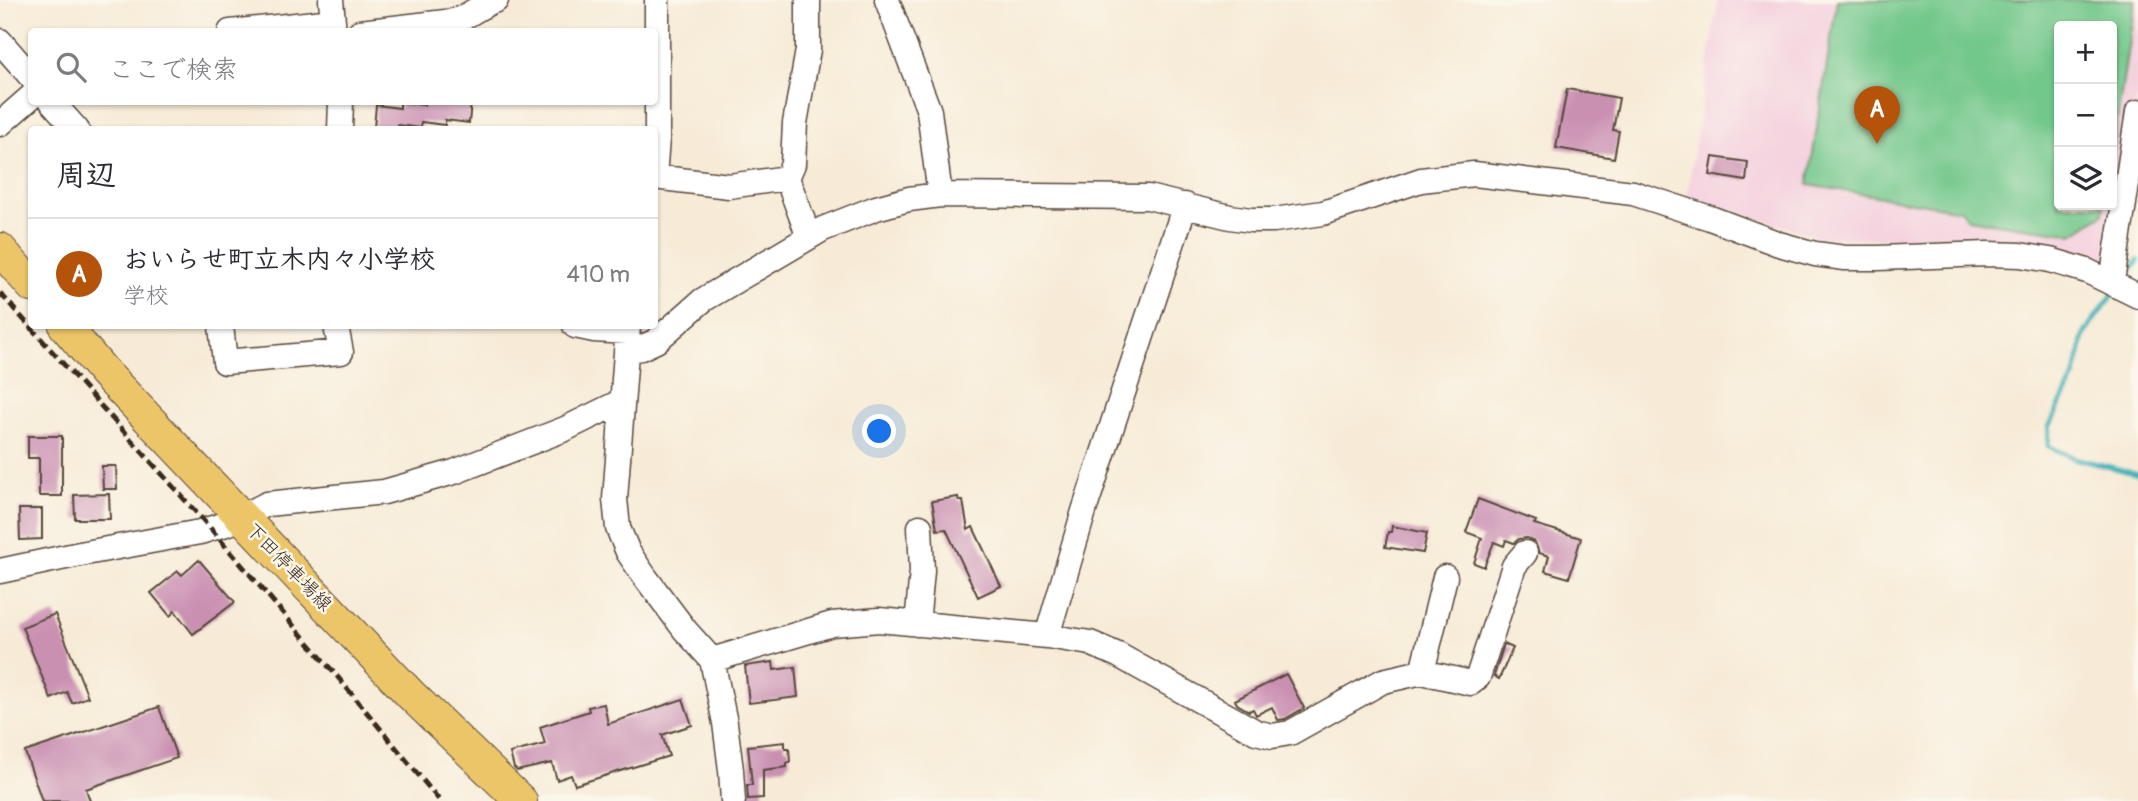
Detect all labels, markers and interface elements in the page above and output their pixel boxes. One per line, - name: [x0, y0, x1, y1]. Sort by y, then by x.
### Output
- map controls: [2054, 21, 2117, 210]
- button: +: [2054, 21, 2117, 84]
- search box: [28, 28, 658, 105]
- icon: search: [52, 48, 90, 86]
- text: ここで検索: [108, 54, 238, 86]
- button: −: [2054, 84, 2117, 147]
- pin: A: [1854, 86, 1900, 144]
- button: layers: [2054, 147, 2117, 210]
- text: 周辺: [56, 157, 116, 194]
- text: おいらせ町立木内々小学校: [123, 244, 436, 276]
- text: A: [72, 260, 86, 289]
- text: 410 m: [567, 260, 630, 289]
- text: 学校: [123, 281, 169, 310]
- your location: [862, 414, 896, 448]
- street label: 下田停車場線: [241, 518, 337, 616]

